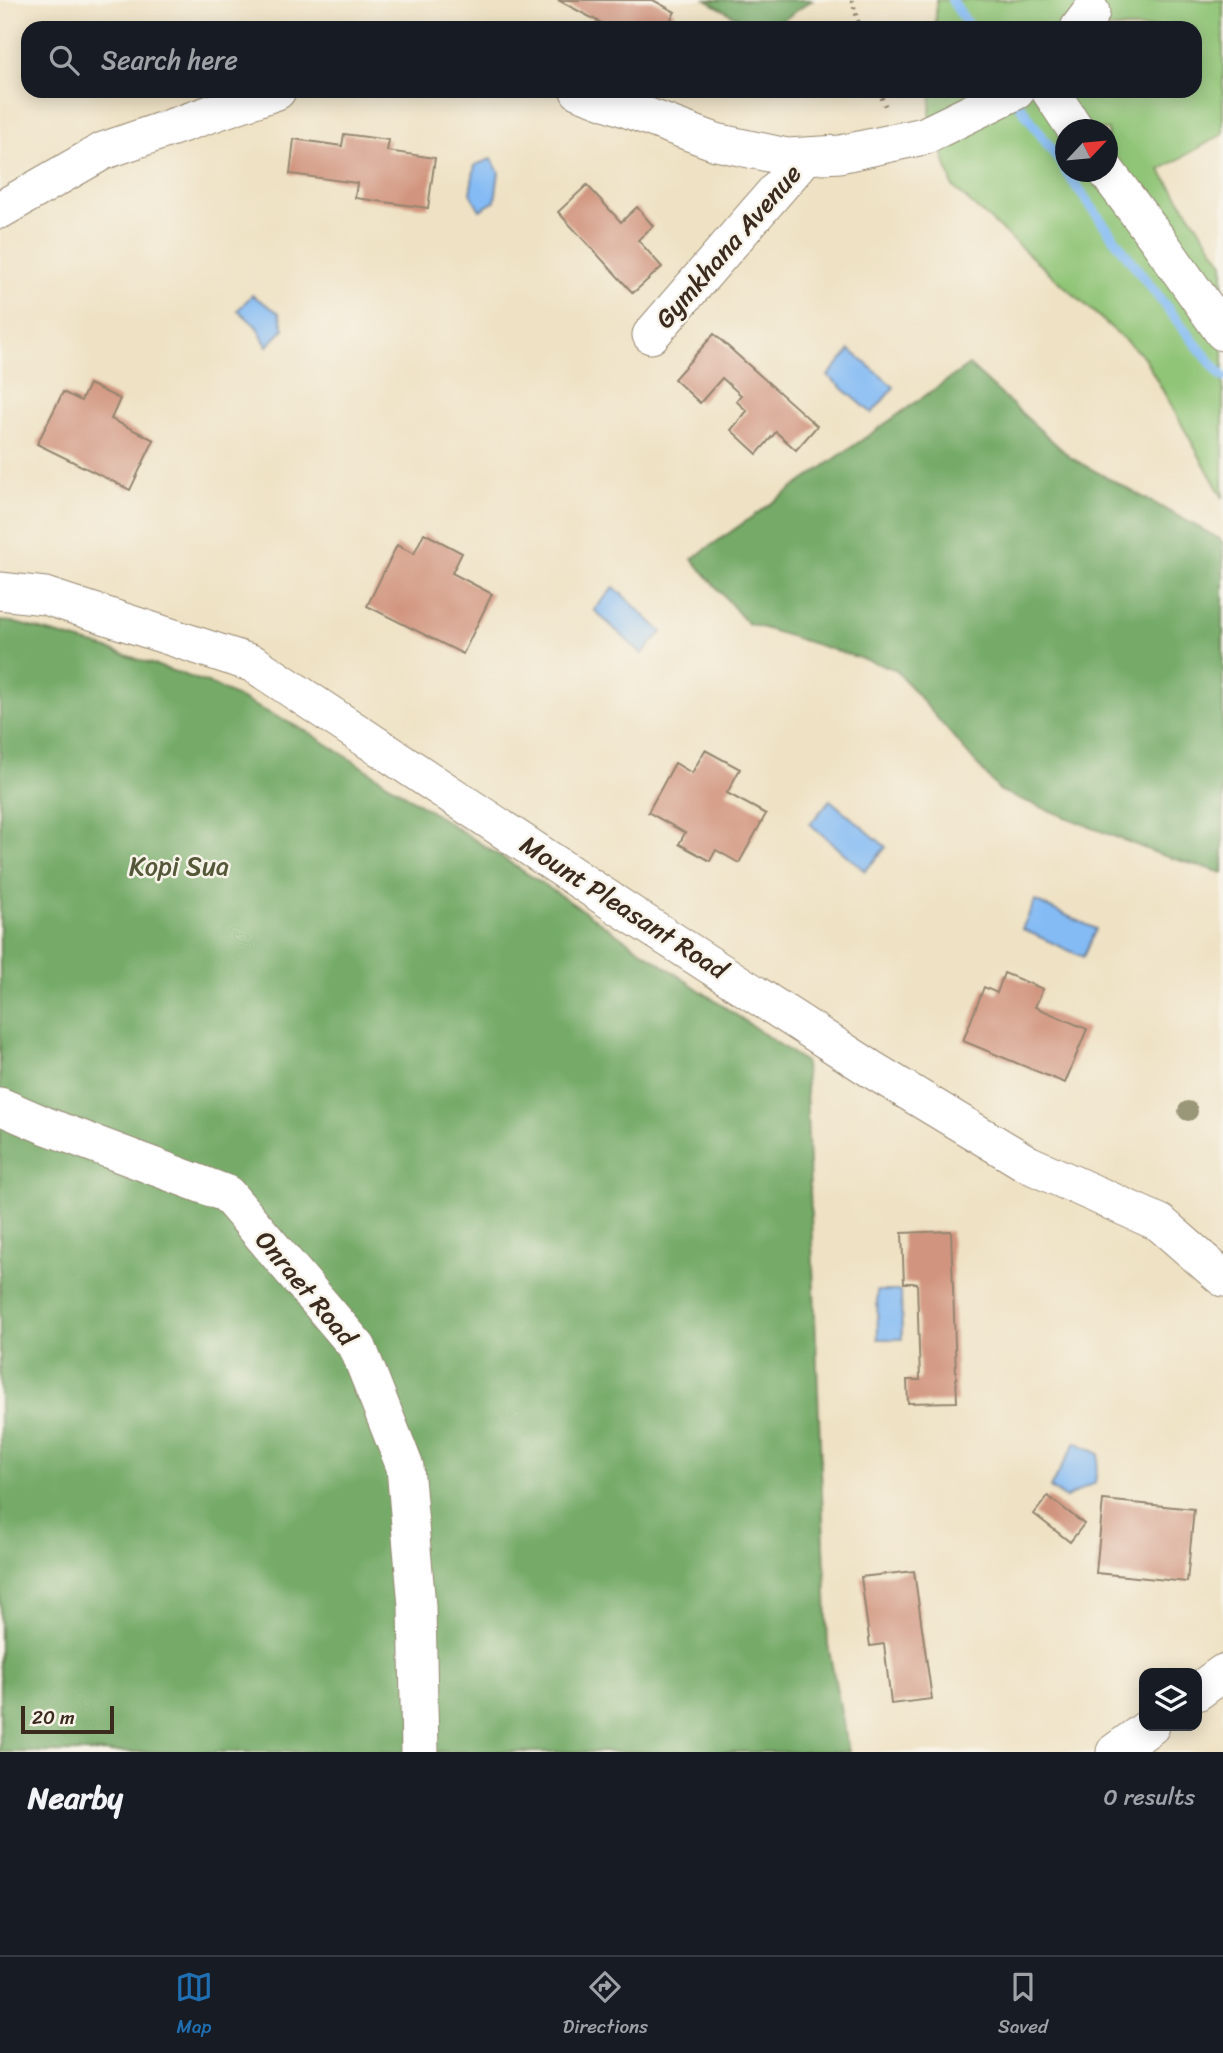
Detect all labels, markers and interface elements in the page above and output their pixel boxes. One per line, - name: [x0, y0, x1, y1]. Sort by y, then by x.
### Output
- search box: [21, 21, 1202, 98]
- text: Search here: [101, 37, 238, 83]
- icon: search: [45, 41, 83, 79]
- north arrow: [1055, 119, 1118, 182]
- street label: Gymkhana Avenue: [643, 153, 813, 339]
- street label: Mount Pleasant Road: [511, 822, 739, 993]
- park label: Kopi Sua: [129, 843, 229, 889]
- street label: Onraet Road: [243, 1219, 370, 1358]
- map controls: [1139, 1668, 1202, 1731]
- button: layers: [1139, 1668, 1202, 1731]
- text: 20 m: [32, 1701, 75, 1734]
- scale bar: [21, 1703, 114, 1735]
- text: Nearby: [28, 1771, 123, 1825]
- text: 0 results: [1103, 1777, 1195, 1818]
- tab: Map: [175, 1968, 213, 2043]
- tab: Directions: [563, 1968, 648, 2043]
- tab: Saved: [998, 1968, 1048, 2043]

